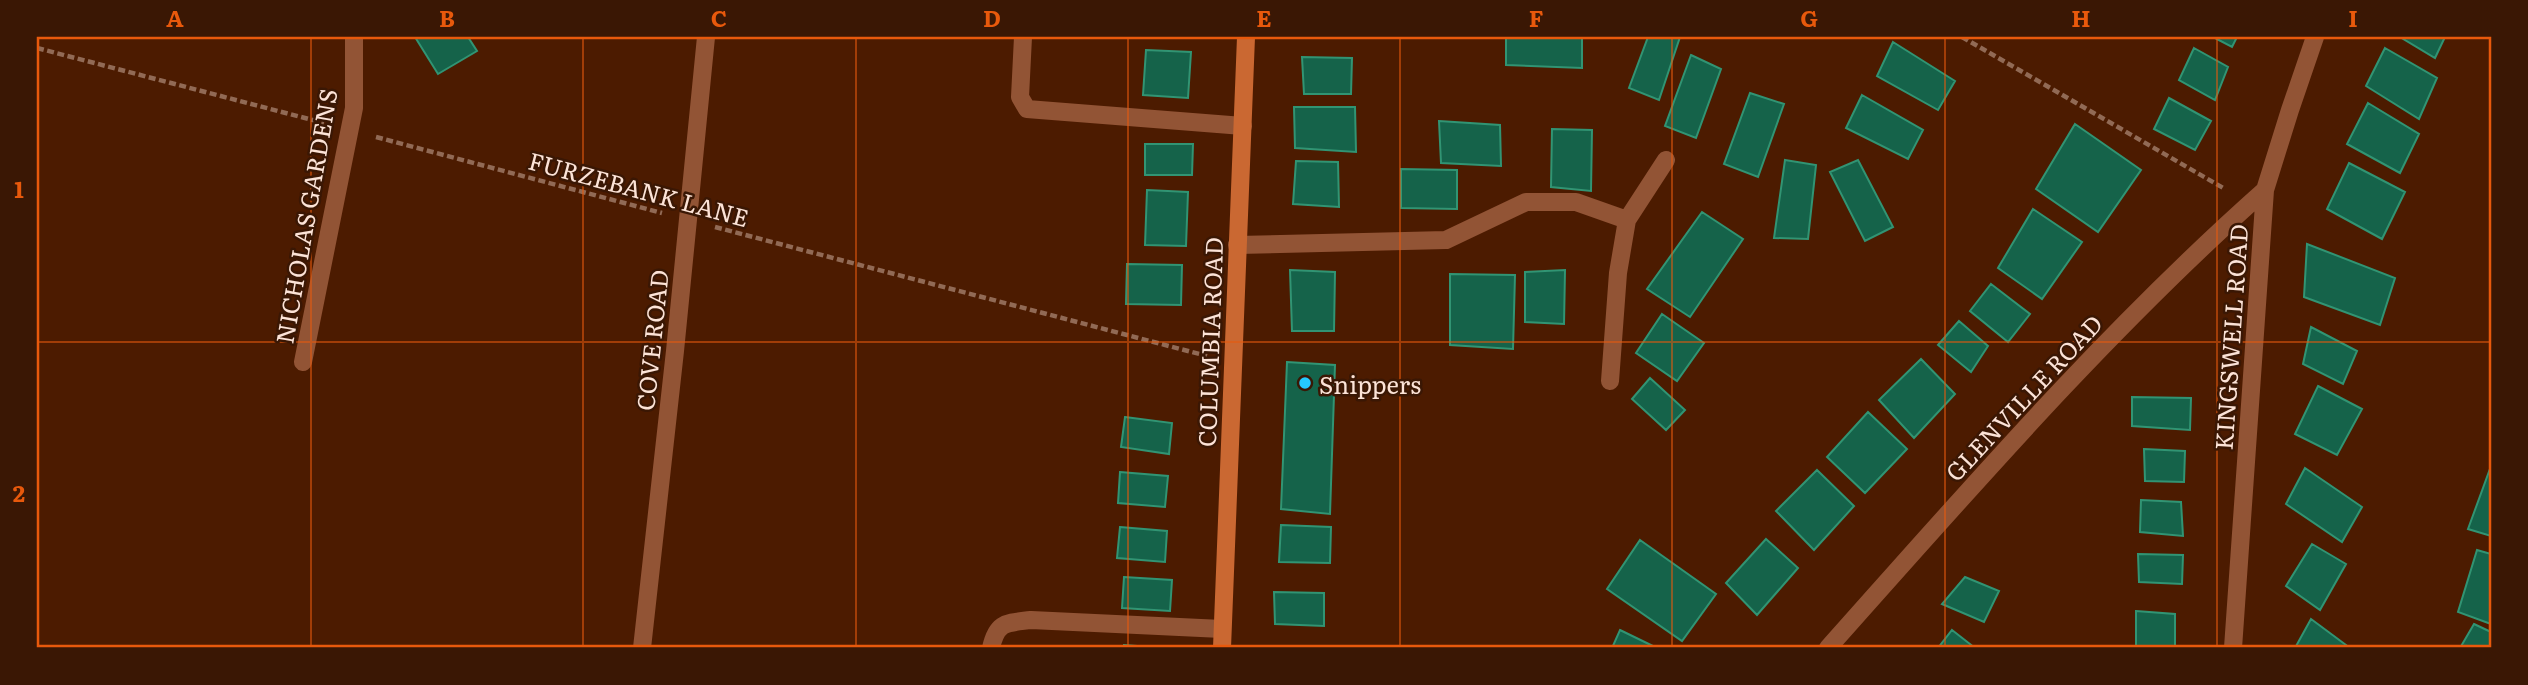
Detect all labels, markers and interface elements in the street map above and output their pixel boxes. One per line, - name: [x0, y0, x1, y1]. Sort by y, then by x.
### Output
- text: A: [166, 0, 184, 34]
- text: B: [439, 0, 455, 34]
- text: C: [711, 0, 727, 34]
- text: D: [983, 0, 1001, 34]
- text: E: [1256, 0, 1272, 34]
- text: F: [1529, 0, 1544, 34]
- text: G: [1800, 0, 1818, 34]
- text: H: [2071, 0, 2091, 34]
- text: I: [2348, 0, 2358, 34]
- street label: NICHOLAS GARDENS: [265, 86, 345, 346]
- street label: FURZEBANK LANE: [525, 142, 753, 234]
- text: 1: [14, 171, 24, 205]
- street label: KINGSWELL ROAD: [2205, 223, 2255, 451]
- street label: COLUMBIA ROAD: [1188, 237, 1230, 447]
- street label: COVE ROAD: [626, 268, 676, 412]
- street label: GLENVILLE ROAD: [1936, 306, 2110, 488]
- place label: Snippers: [1319, 366, 1421, 401]
- marker: Snippers: [1297, 375, 1313, 391]
- text: 2: [13, 475, 25, 509]

